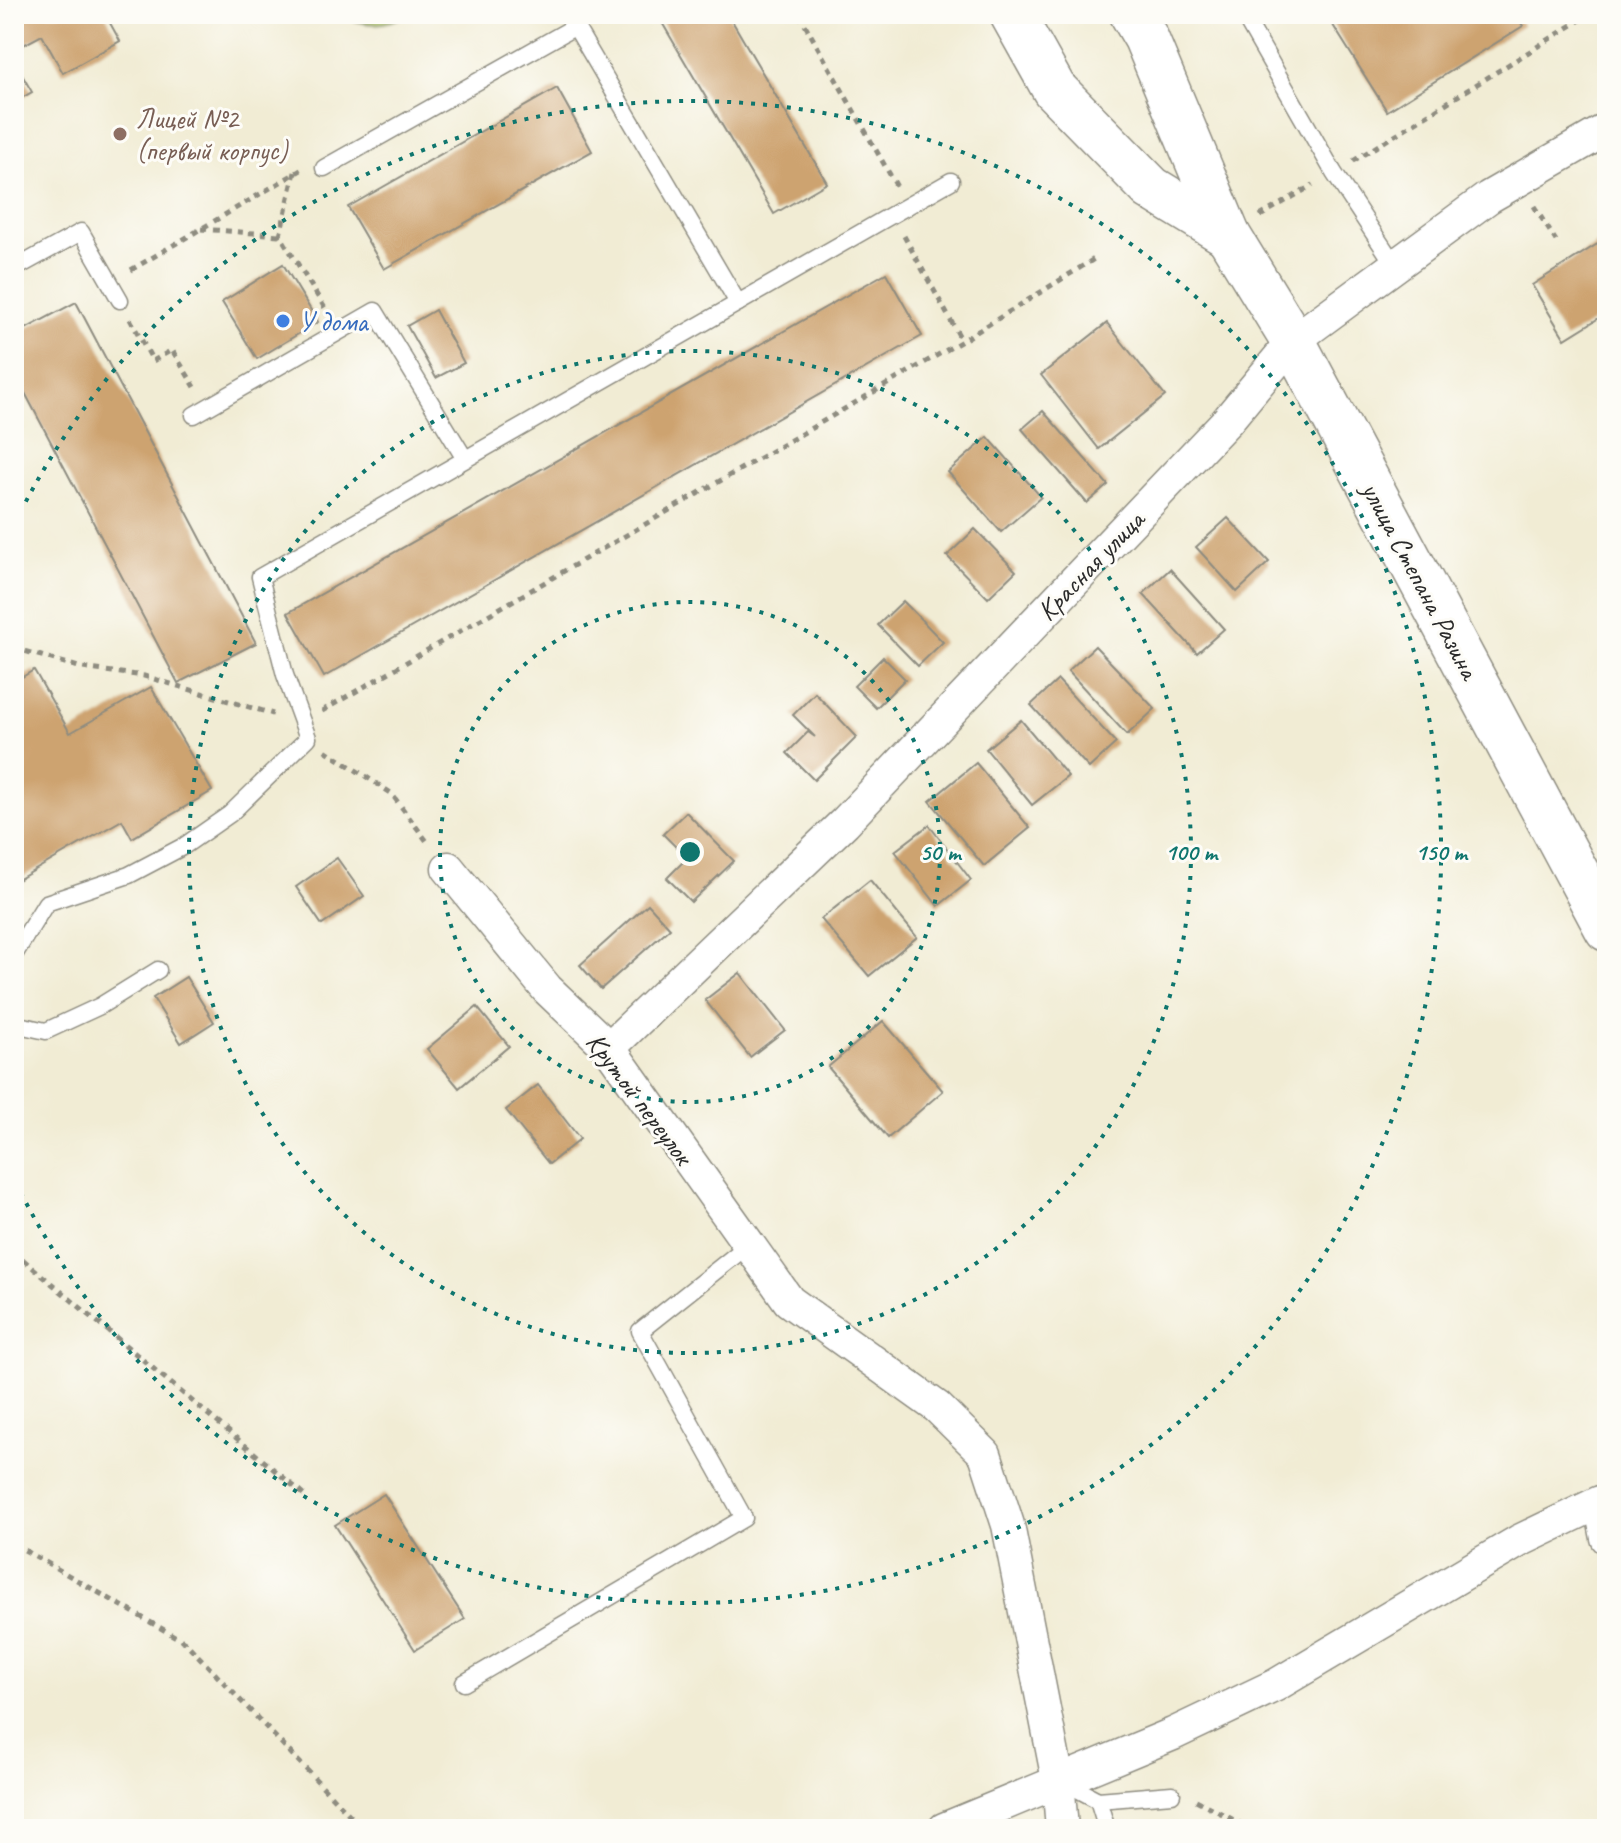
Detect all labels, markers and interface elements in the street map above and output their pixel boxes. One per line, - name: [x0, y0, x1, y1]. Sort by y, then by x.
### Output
- place label: Лицей №2 (первый корпус): [136, 101, 289, 168]
- marker: Лицей №2 (первый корпус): [111, 125, 129, 143]
- place label: У дома: [299, 304, 369, 339]
- marker: У дома: [274, 312, 292, 330]
- street label: улица Степана Разина: [1353, 474, 1488, 687]
- street label: Красная улица: [1029, 501, 1153, 628]
- text: 50 m: [920, 837, 963, 867]
- text: 100 m: [1165, 837, 1219, 867]
- text: 150 m: [1415, 837, 1469, 867]
- centre of rings: [676, 838, 704, 866]
- street label: Крутой переулок: [578, 1025, 702, 1174]

